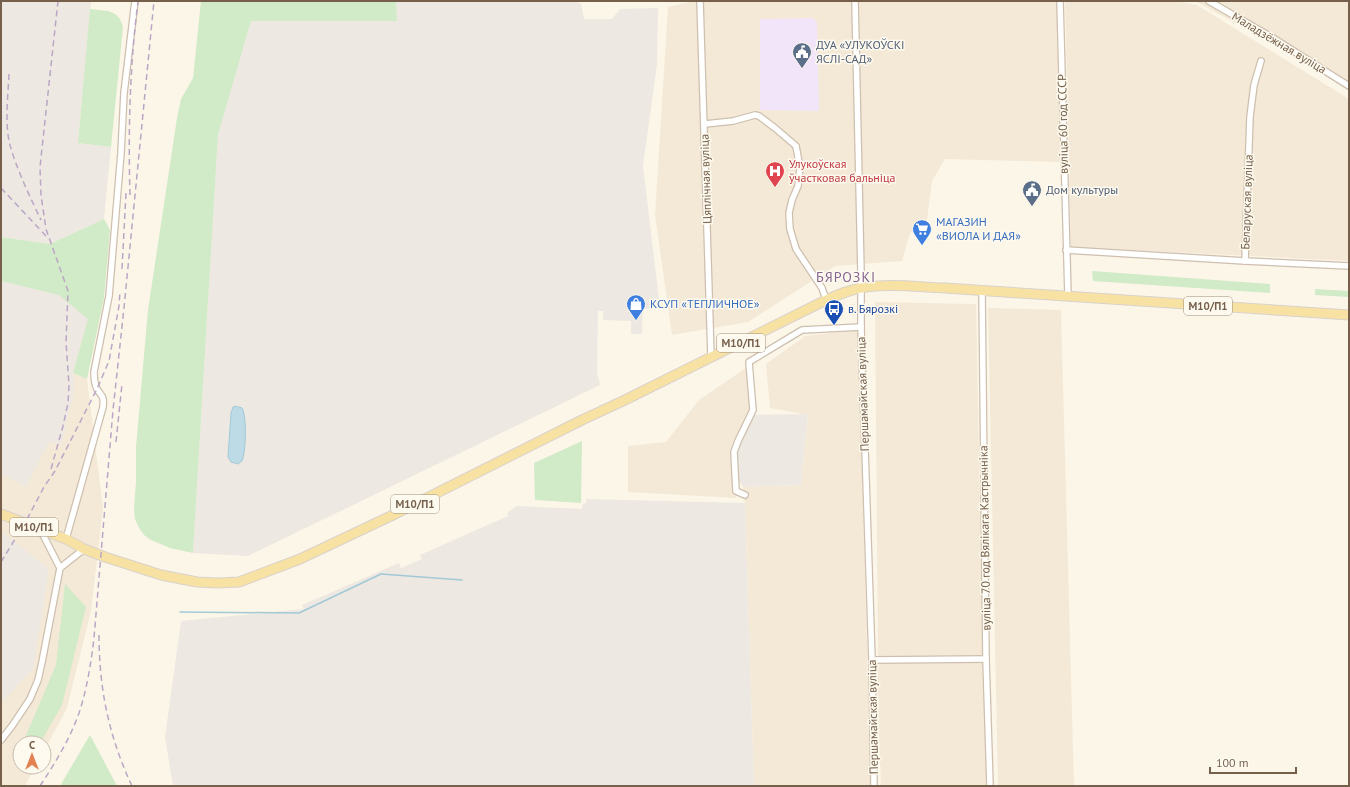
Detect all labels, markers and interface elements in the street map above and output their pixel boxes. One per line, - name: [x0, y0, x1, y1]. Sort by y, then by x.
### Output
- street label: Маладзёжная вуліца: [1229, 8, 1329, 77]
- place label: ДУА «УЛУКОЎСКІ ЯСЛІ-САД»: [816, 37, 905, 66]
- public building icon: ДУА «УЛУКОЎСКІ ЯСЛІ-САД»: [791, 41, 813, 69]
- street label: вуліца 60 год СССР: [1054, 74, 1071, 174]
- street label: Цяплічная вуліца: [696, 134, 715, 224]
- street label: Беларуская вуліца: [1237, 154, 1256, 250]
- place label: Улукоўская ўчастковая бальніца: [789, 156, 896, 185]
- hospital icon: Улукоўская ўчастковая бальніца: [764, 160, 786, 188]
- public building icon: Дом культуры: [1021, 179, 1043, 207]
- place label: Дом культуры: [1046, 182, 1118, 197]
- place label: МАГАЗИН «ВИОЛА И ДАЯ»: [936, 214, 1021, 243]
- supermarket icon: МАГАЗИН «ВИОЛА И ДАЯ»: [911, 218, 933, 246]
- district label: БЯРОЗКІ: [816, 268, 876, 286]
- shop icon: КСУП «ТЕПЛИЧНОЕ»: [625, 293, 647, 321]
- place label: КСУП «ТЕПЛИЧНОЕ»: [650, 296, 760, 311]
- road number: М10/П1: [1184, 297, 1232, 315]
- bus stop icon: в. Бярозкі: [823, 298, 845, 326]
- place label: в. Бярозкі: [848, 301, 898, 316]
- road number: М10/П1: [717, 334, 765, 352]
- street label: Першамайская вуліца: [853, 336, 872, 452]
- street label: вуліца 70 год Вялікага Кастрычніка: [975, 445, 994, 631]
- road number: М10/П1: [391, 495, 439, 513]
- road number: М10/П1: [10, 518, 58, 536]
- street label: Першамайская вуліца: [864, 659, 881, 774]
- north arrow: [12, 735, 52, 775]
- text: С: [29, 738, 35, 752]
- scale bar: [1210, 749, 1296, 775]
- text: 100 m: [1216, 755, 1249, 770]

